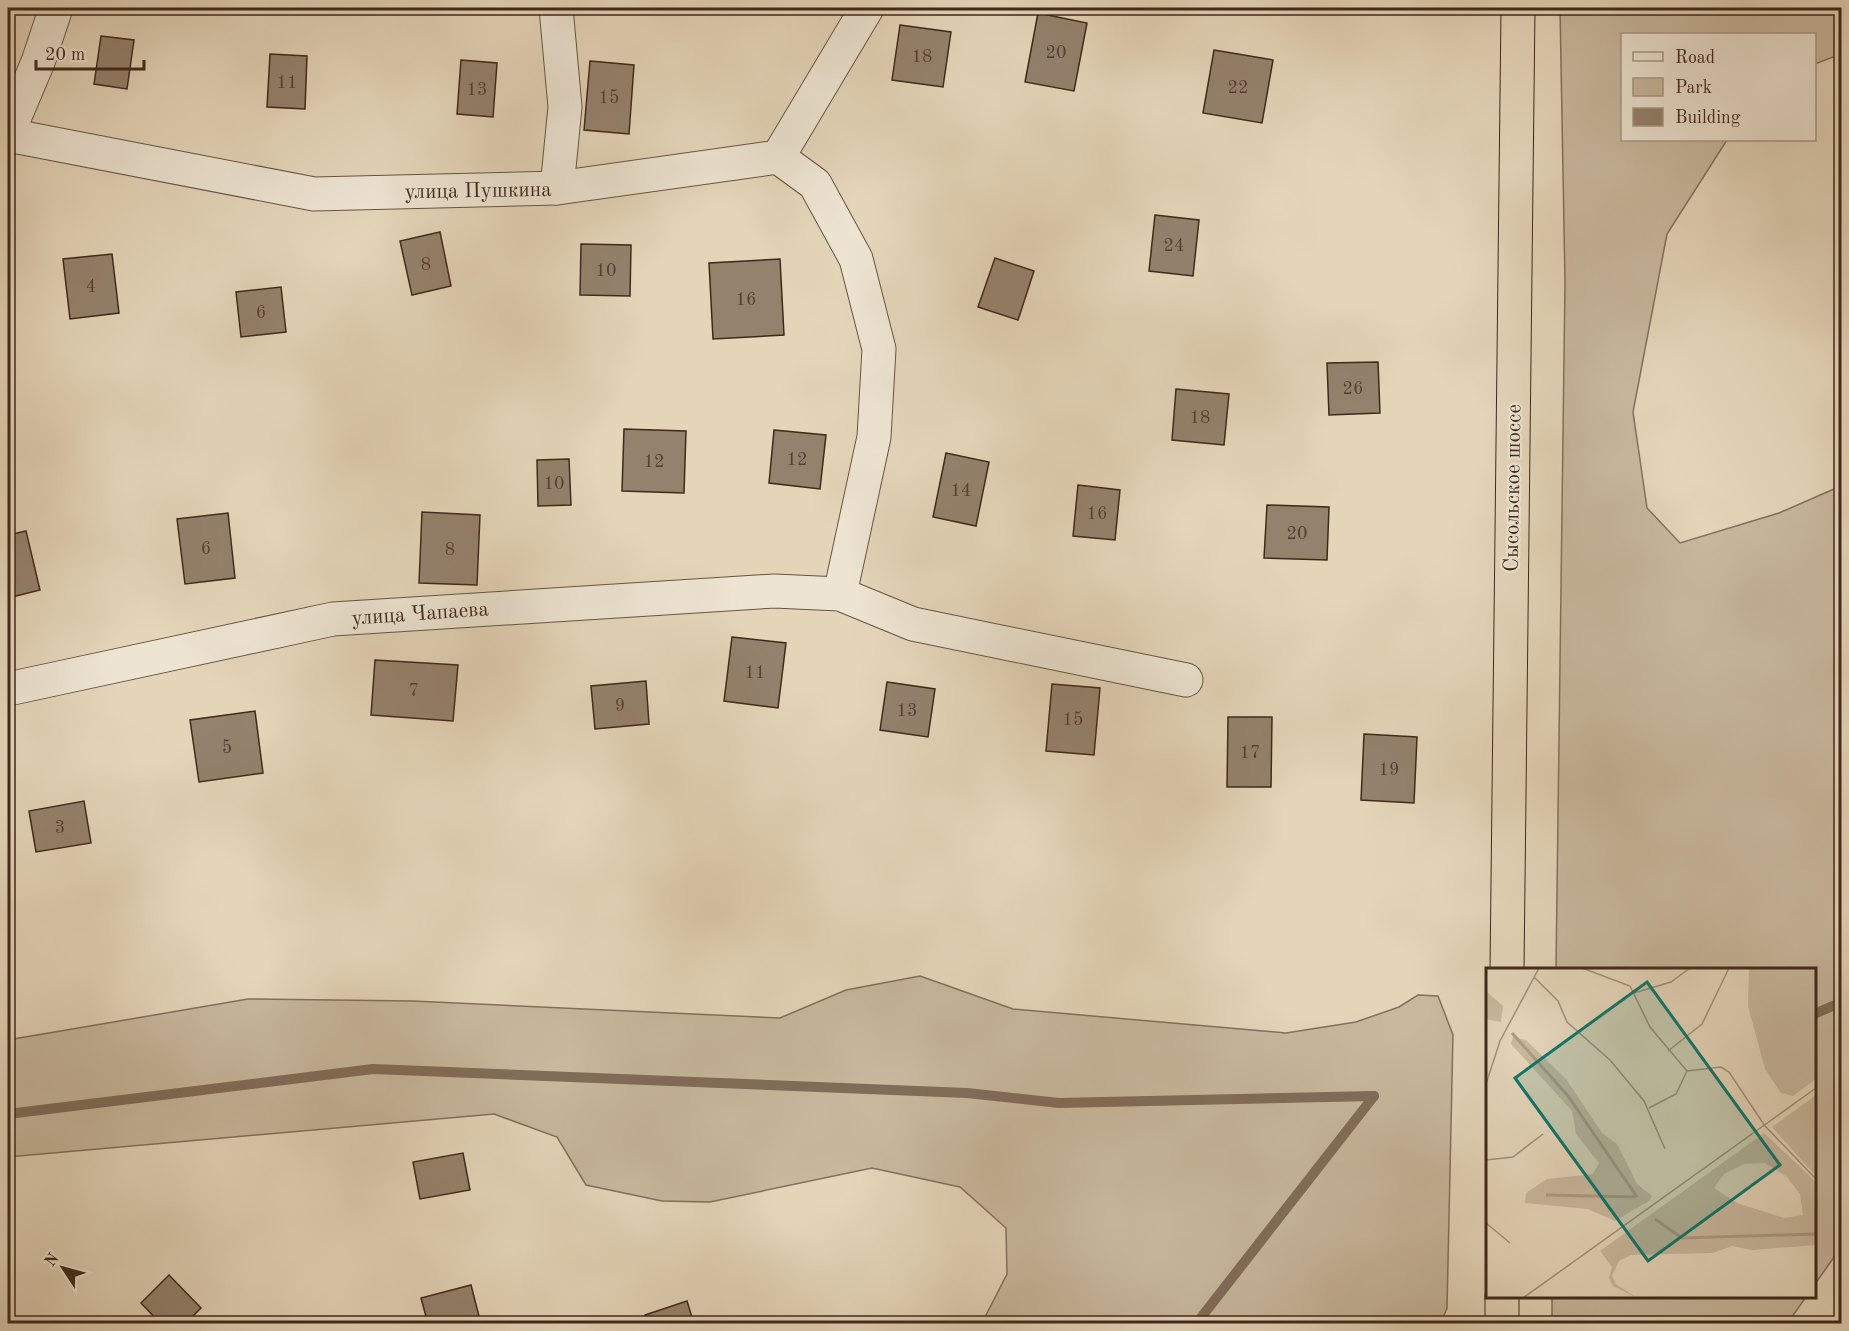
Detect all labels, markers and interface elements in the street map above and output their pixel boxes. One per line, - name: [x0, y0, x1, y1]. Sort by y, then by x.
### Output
- scale bar: [36, 33, 144, 71]
- legend: [1621, 33, 1816, 141]
- house number: 20: [1046, 44, 1066, 62]
- text: 20 m: [45, 46, 85, 64]
- house number: 18: [912, 48, 932, 66]
- text: Road: [1675, 49, 1715, 67]
- house number: 11: [277, 74, 297, 92]
- house number: 22: [1228, 79, 1248, 97]
- text: Park: [1675, 79, 1712, 97]
- house number: 13: [467, 81, 487, 99]
- house number: 15: [599, 89, 619, 107]
- text: Building: [1675, 109, 1741, 127]
- street label: улица Пушкина: [404, 180, 552, 203]
- house number: 24: [1164, 237, 1184, 255]
- house number: 8: [421, 256, 431, 274]
- house number: 10: [596, 262, 616, 280]
- house number: 4: [86, 278, 96, 296]
- house number: 16: [736, 291, 756, 309]
- house number: 6: [256, 304, 266, 322]
- house number: 26: [1343, 380, 1363, 398]
- street label: Сысольское шоссе: [1502, 404, 1525, 572]
- house number: 18: [1190, 409, 1210, 427]
- house number: 12: [787, 451, 807, 469]
- house number: 12: [644, 453, 664, 471]
- house number: 10: [544, 475, 564, 493]
- house number: 14: [951, 482, 971, 500]
- house number: 16: [1087, 505, 1107, 523]
- house number: 20: [1287, 525, 1307, 543]
- house number: 6: [201, 540, 211, 558]
- house number: 8: [445, 541, 455, 559]
- street label: улица Чапаева: [351, 599, 489, 630]
- house number: 11: [745, 664, 765, 682]
- house number: 7: [409, 682, 419, 700]
- house number: 9: [615, 697, 625, 715]
- house number: 13: [897, 702, 917, 720]
- house number: 15: [1063, 711, 1083, 729]
- house number: 5: [222, 739, 232, 757]
- house number: 17: [1240, 744, 1260, 762]
- house number: 19: [1379, 761, 1399, 779]
- house number: 3: [55, 819, 65, 837]
- inset map: [1486, 968, 1816, 1298]
- north arrow: [33, 1238, 93, 1298]
- text: N: [42, 1250, 63, 1270]

